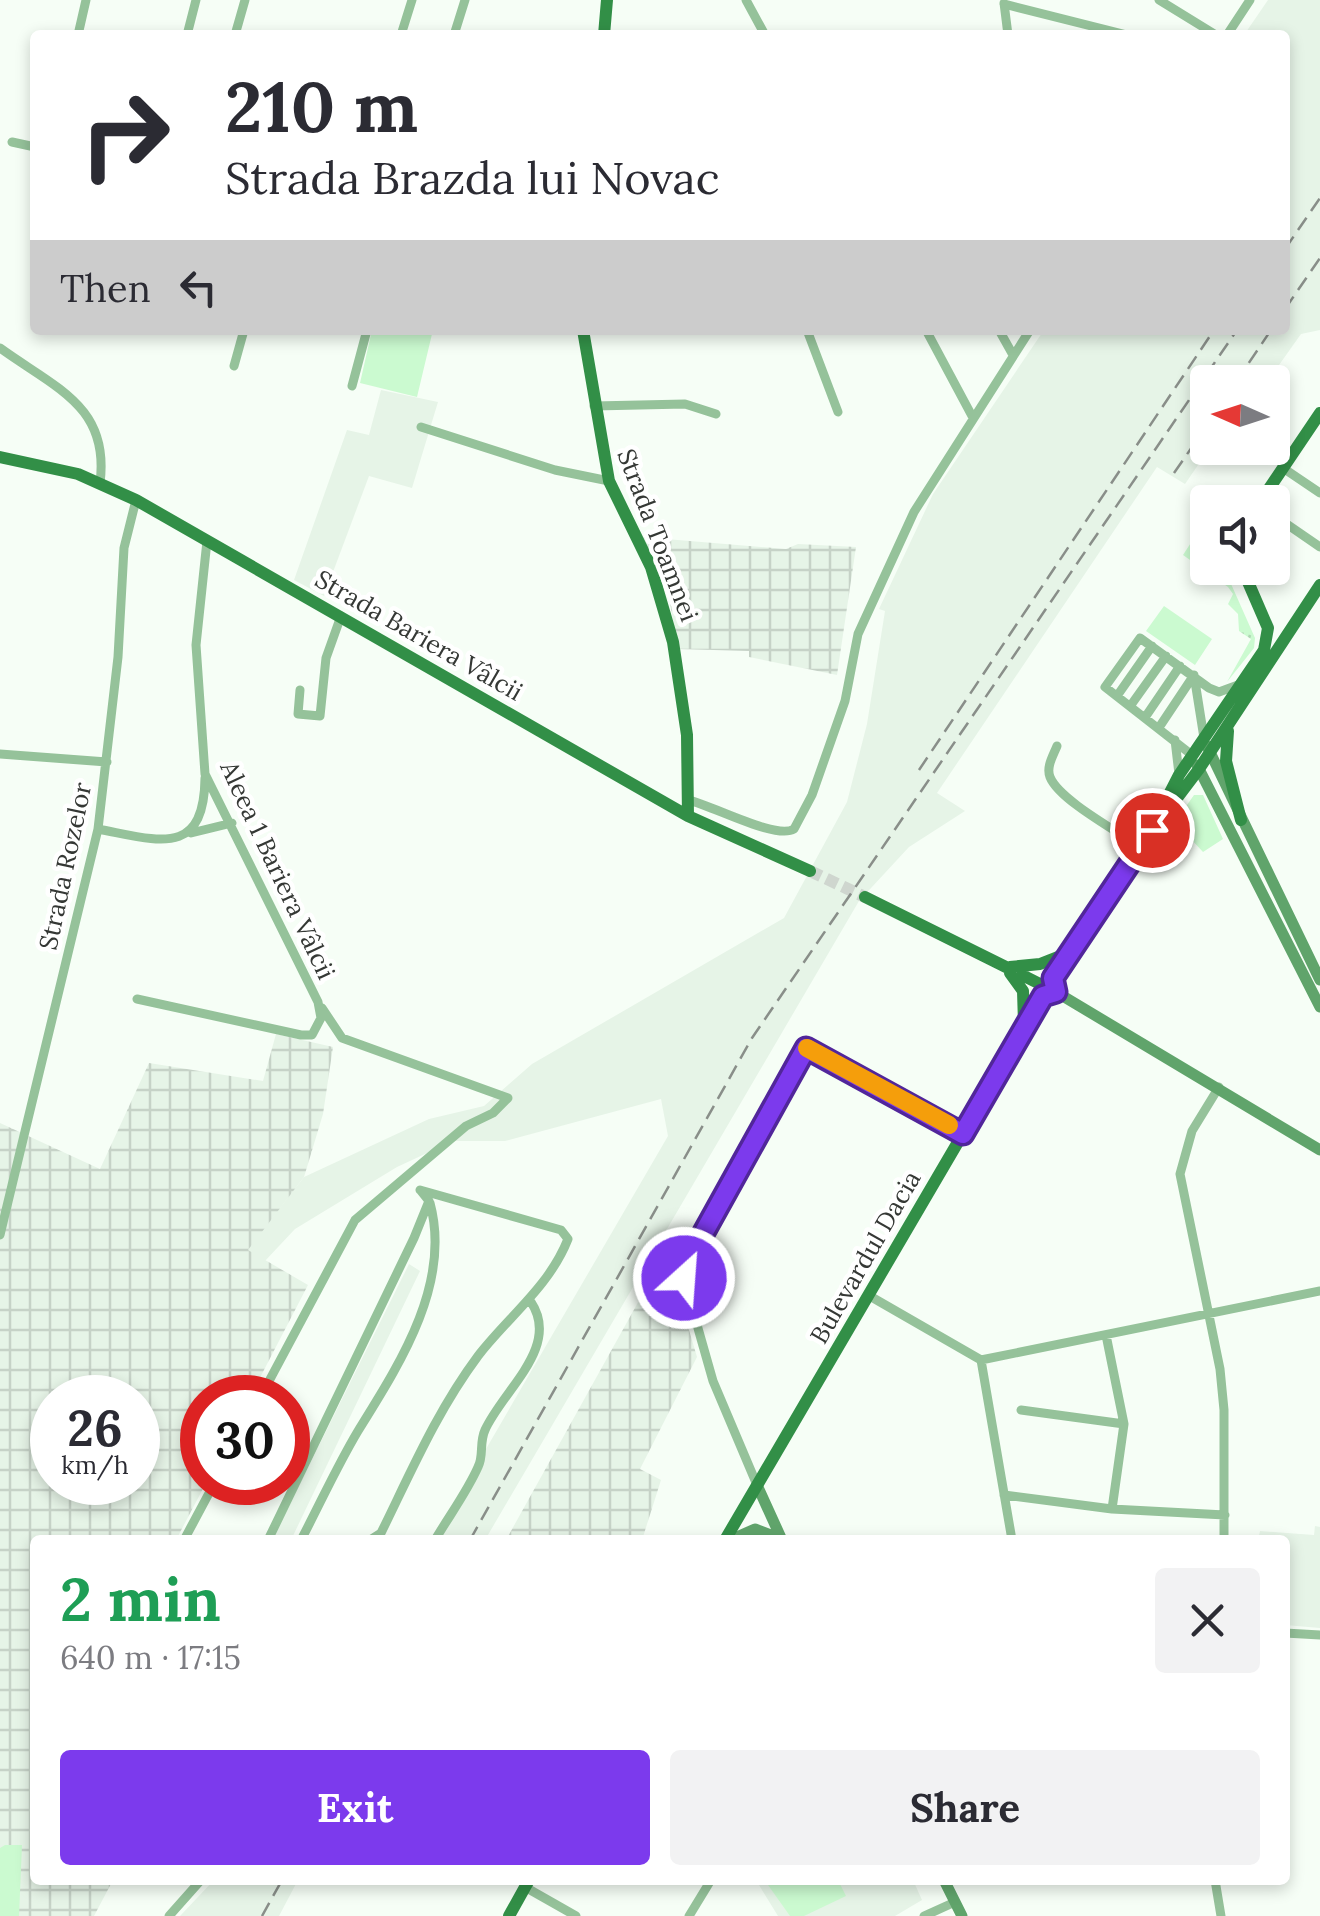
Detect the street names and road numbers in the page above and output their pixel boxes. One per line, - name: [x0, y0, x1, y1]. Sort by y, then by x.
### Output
- street label: Strada Toamnei: [610, 444, 706, 626]
- street label: Strada Bariera Vâlcii: [309, 563, 529, 707]
- street label: Aleea 1 Bariera Vâlcii: [213, 755, 343, 984]
- street label: Strada Rozelor: [32, 779, 98, 953]
- street label: Bulevardul Dacia: [803, 1165, 927, 1349]

